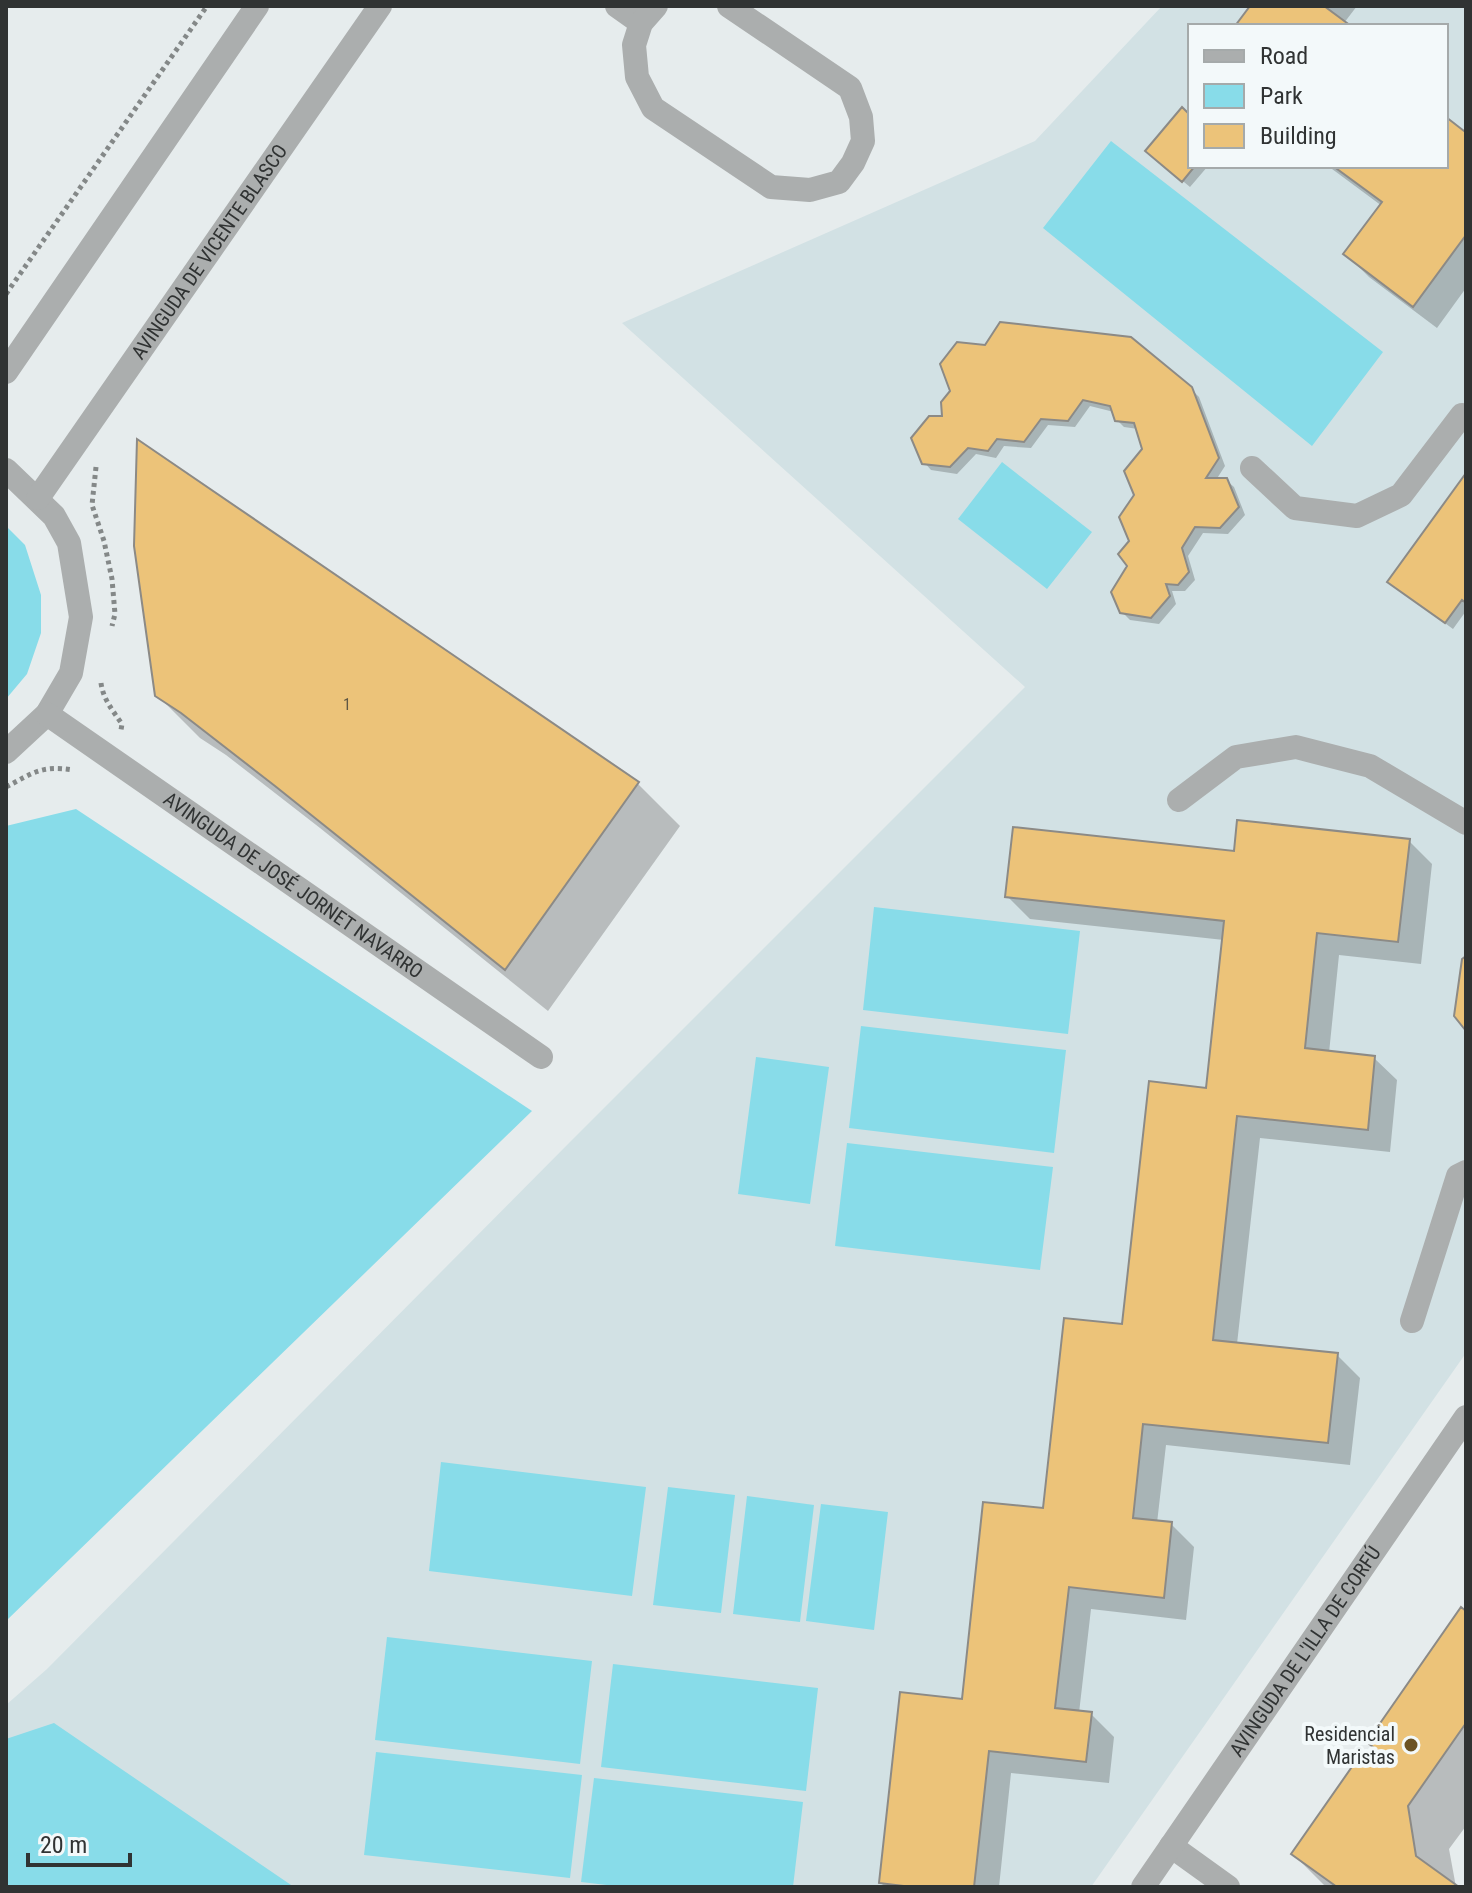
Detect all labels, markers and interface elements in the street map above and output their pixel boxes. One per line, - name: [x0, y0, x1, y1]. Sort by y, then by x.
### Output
- legend: [1188, 24, 1448, 168]
- text: Road: [1260, 42, 1308, 70]
- text: Park: [1260, 82, 1303, 110]
- text: Building: [1260, 122, 1337, 150]
- street label: AVINGUDA DE VICENTE BLASCO: [126, 140, 292, 364]
- house number: 1: [343, 695, 351, 714]
- street label: AVINGUDA DE JOSÉ JORNET NAVARRO: [159, 787, 428, 983]
- street label: AVINGUDA DE L'ILLA DE CORFÚ: [1224, 1542, 1386, 1761]
- place label: Residencial Maristas: [1304, 1722, 1395, 1769]
- marker: Residencial Maristas: [1402, 1736, 1420, 1754]
- scale bar: [28, 1817, 130, 1867]
- text: 20 m: [40, 1831, 87, 1859]

